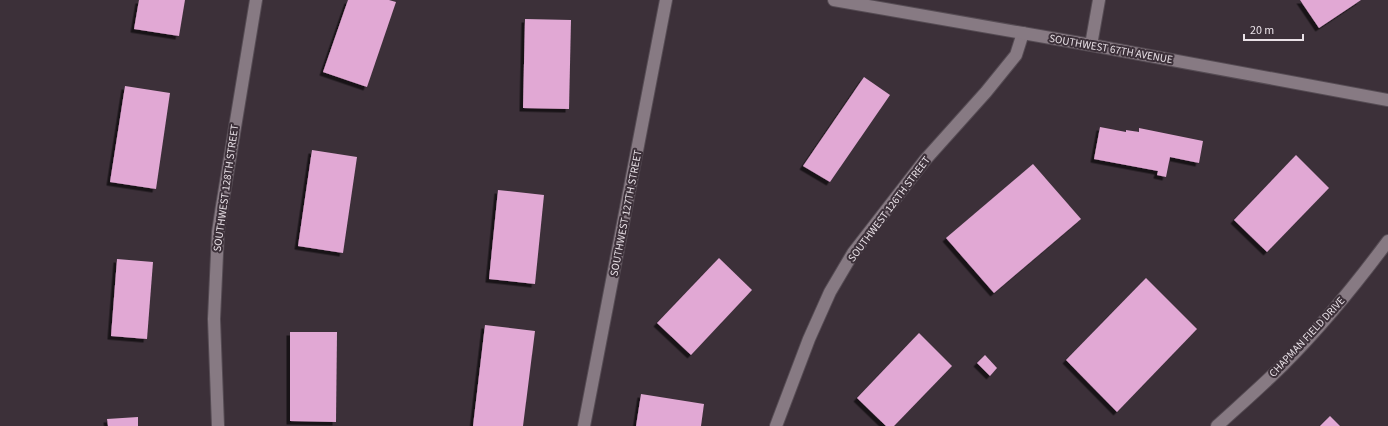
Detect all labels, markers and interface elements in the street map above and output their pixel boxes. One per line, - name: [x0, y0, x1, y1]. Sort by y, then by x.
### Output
- scale bar: [1244, 16, 1303, 42]
- text: 20 m: [1250, 22, 1274, 39]
- street label: SOUTHWEST 67TH AVENUE: [1048, 31, 1174, 67]
- street label: SOUTHWEST 128TH STREET: [210, 123, 242, 253]
- street label: SOUTHWEST 127TH STREET: [606, 148, 646, 278]
- street label: SOUTHWEST 126TH STREET: [844, 153, 934, 265]
- street label: CHAPMAN FIELD DRIVE: [1266, 293, 1348, 380]

